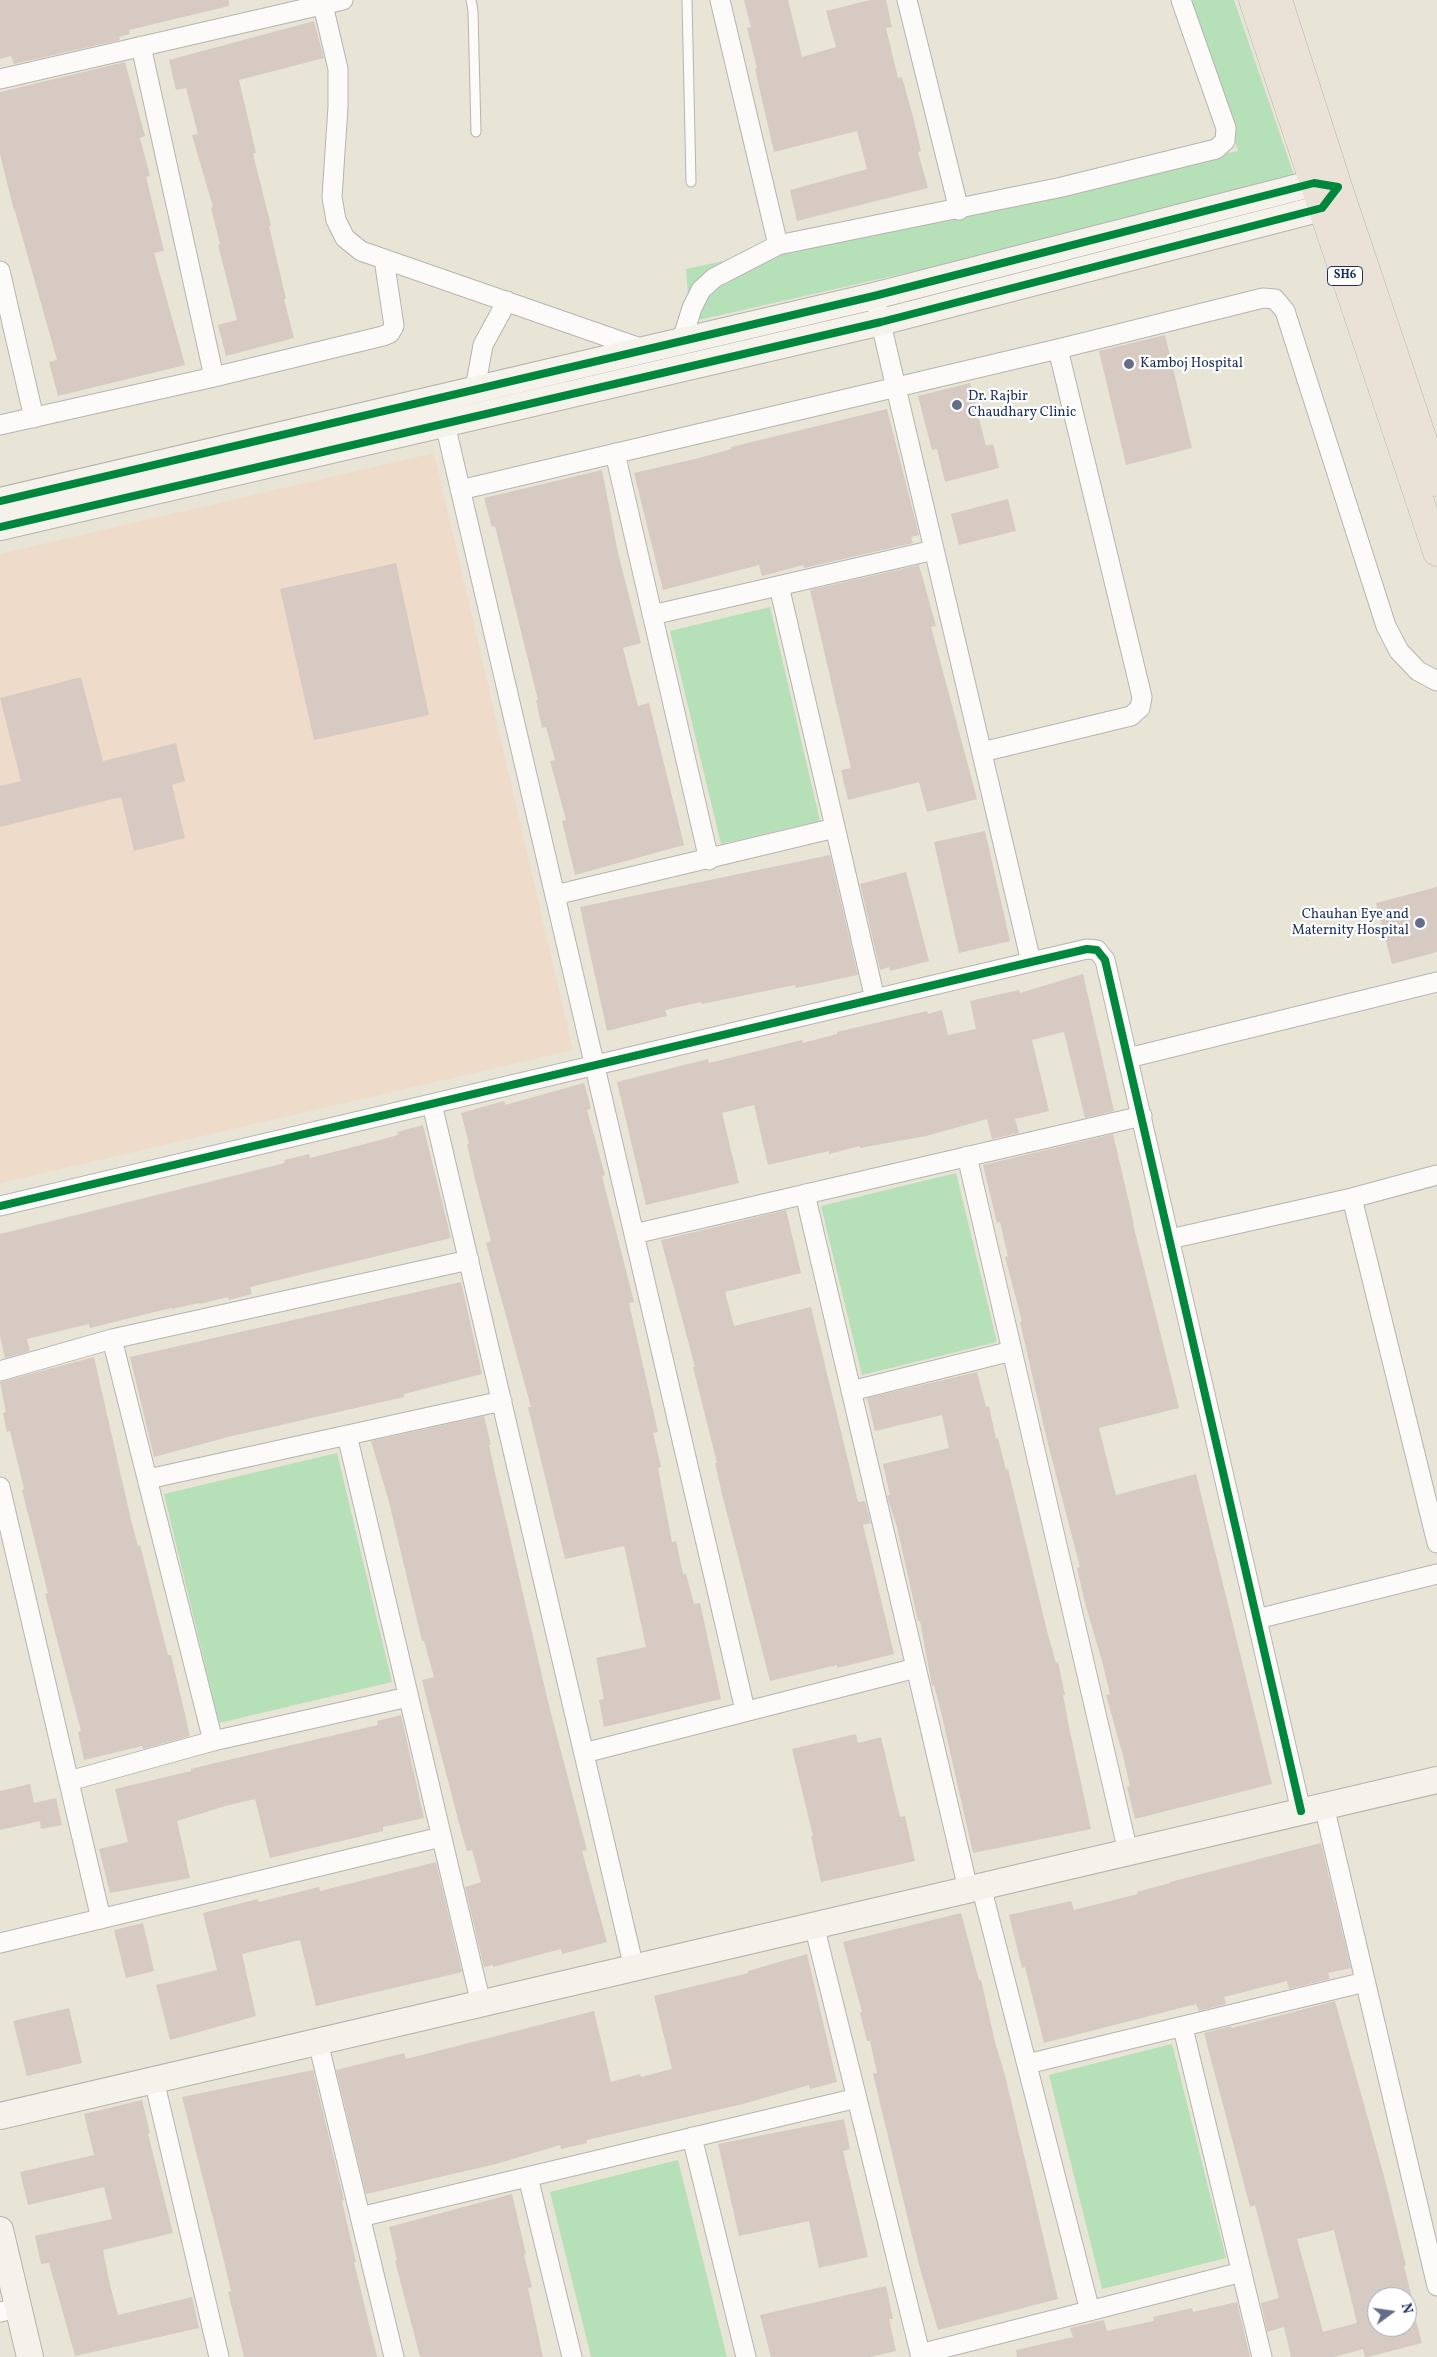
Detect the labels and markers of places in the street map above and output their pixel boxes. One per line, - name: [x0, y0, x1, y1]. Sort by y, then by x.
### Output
- place label: Kamboj Hospital: [1140, 356, 1243, 372]
- marker: Kamboj Hospital: [1122, 357, 1136, 371]
- place label: Dr. Rajbir Chaudhary Clinic: [968, 389, 1076, 422]
- marker: Dr. Rajbir Chaudhary Clinic: [950, 398, 964, 412]
- place label: Chauhan Eye and Maternity Hospital: [1292, 907, 1409, 940]
- marker: Chauhan Eye and Maternity Hospital: [1413, 916, 1427, 930]

